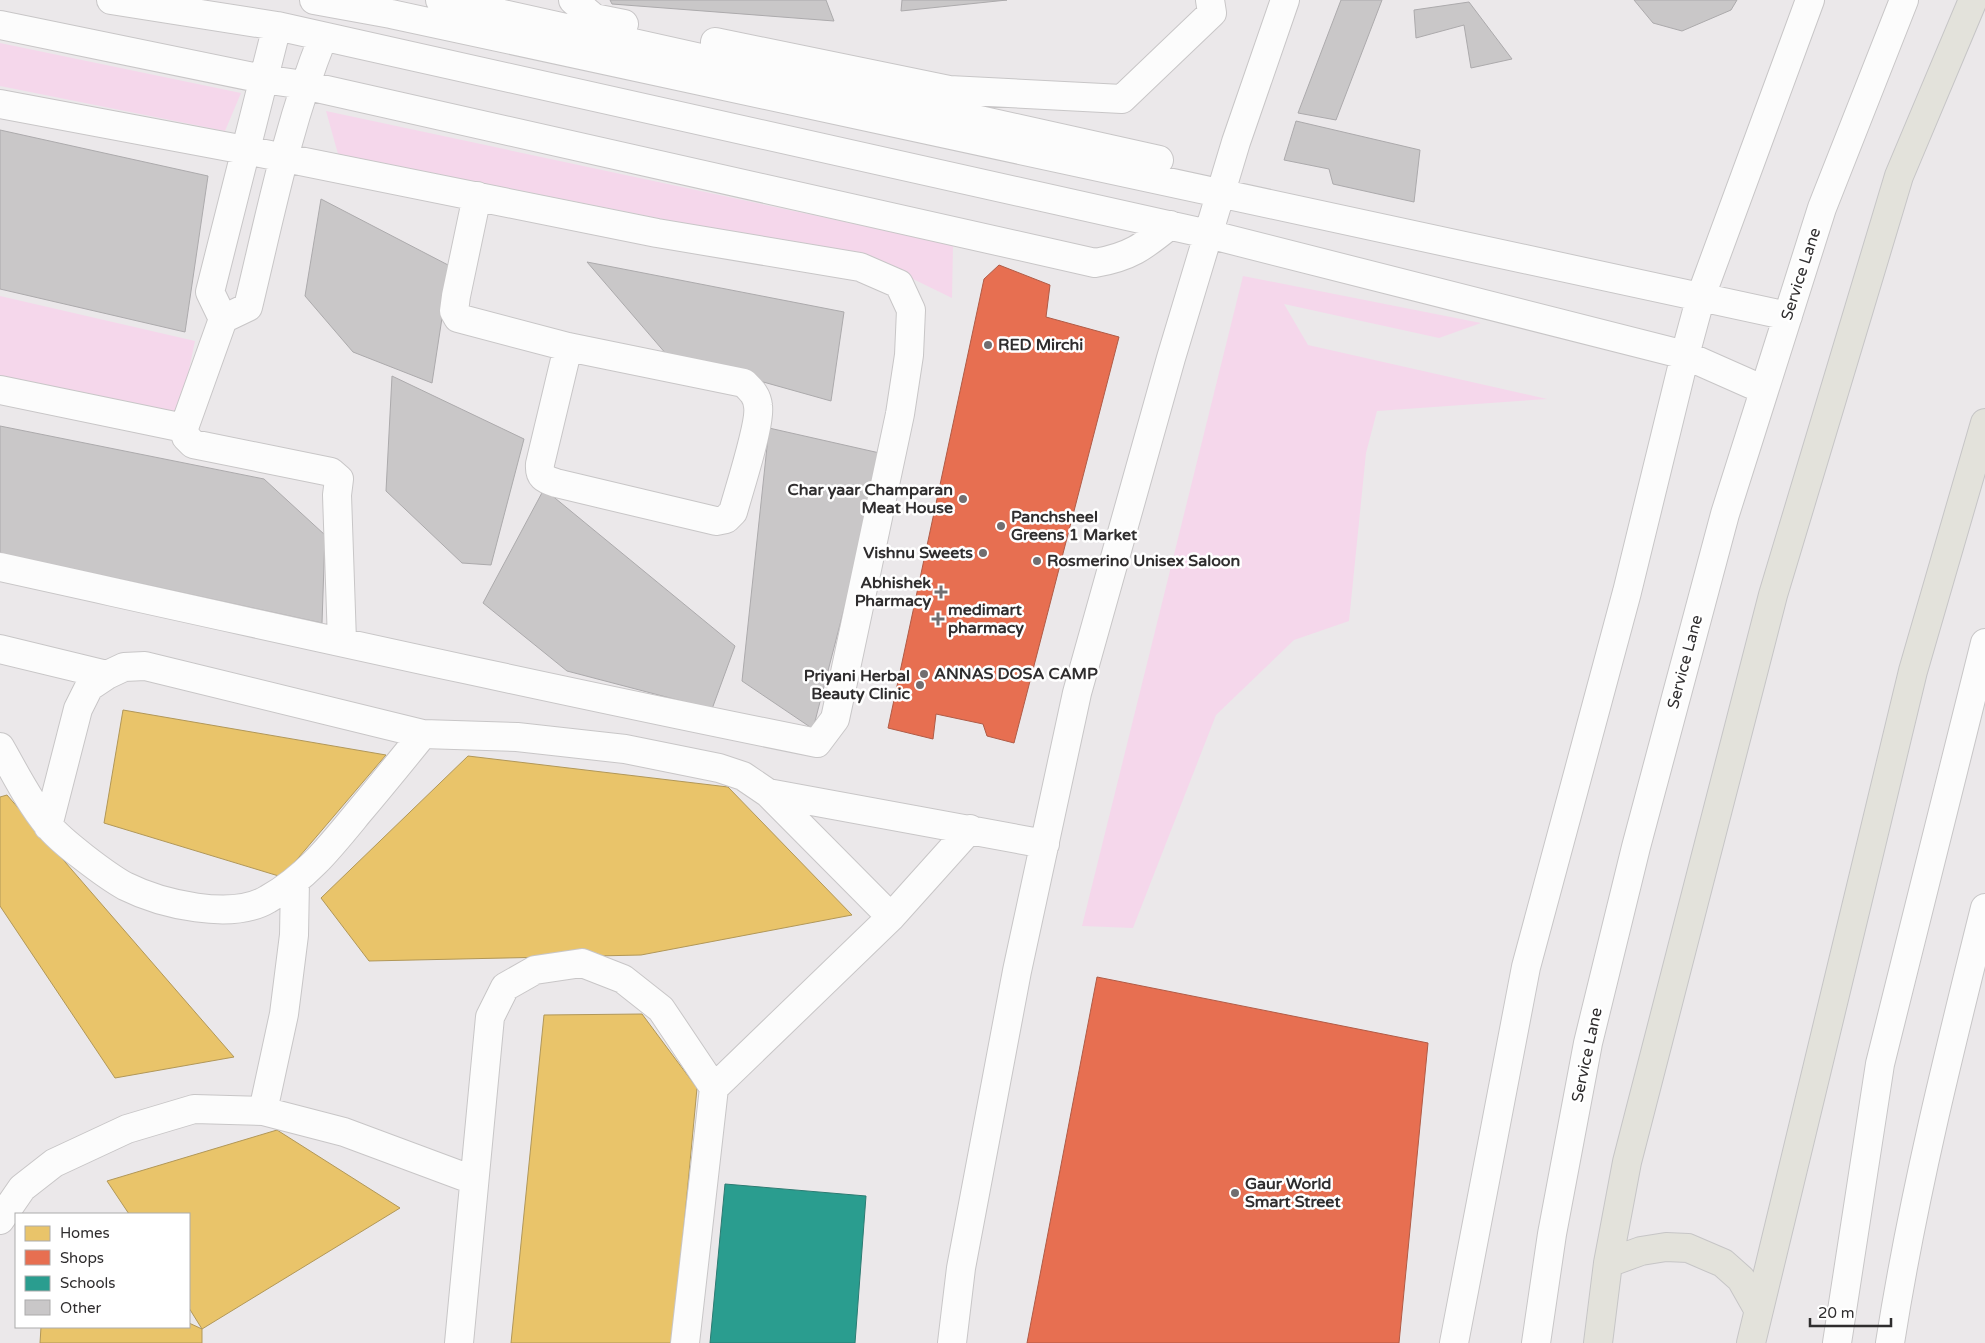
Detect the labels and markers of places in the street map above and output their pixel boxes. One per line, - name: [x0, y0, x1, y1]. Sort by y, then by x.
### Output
- place label: RED Mirchi: [998, 335, 1083, 355]
- marker: RED Mirchi: [982, 339, 994, 351]
- place label: Char yaar Champaran Meat House: [788, 480, 953, 518]
- marker: Char yaar Champaran Meat House: [957, 493, 969, 505]
- place label: Panchsheel Greens 1 Market: [1011, 507, 1138, 545]
- marker: Panchsheel Greens 1 Market: [995, 520, 1007, 532]
- place label: Vishnu Sweets: [863, 543, 973, 563]
- marker: Vishnu Sweets: [977, 547, 989, 559]
- place label: Rosmerino Unisex Saloon: [1047, 551, 1240, 571]
- marker: Rosmerino Unisex Saloon: [1031, 555, 1043, 567]
- place label: Abhishek Pharmacy: [855, 573, 931, 611]
- marker: Abhishek Pharmacy: [935, 586, 947, 598]
- place label: medimart pharmacy: [948, 600, 1024, 638]
- marker: medimart pharmacy: [932, 613, 944, 625]
- place label: ANNAS DOSA CAMP: [934, 664, 1098, 684]
- place label: Priyani Herbal Beauty Clinic: [804, 666, 910, 704]
- marker: ANNAS DOSA CAMP: [918, 668, 930, 680]
- marker: Priyani Herbal Beauty Clinic: [914, 679, 926, 691]
- place label: Gaur World Smart Street: [1245, 1174, 1341, 1212]
- marker: Gaur World Smart Street: [1229, 1187, 1241, 1199]

